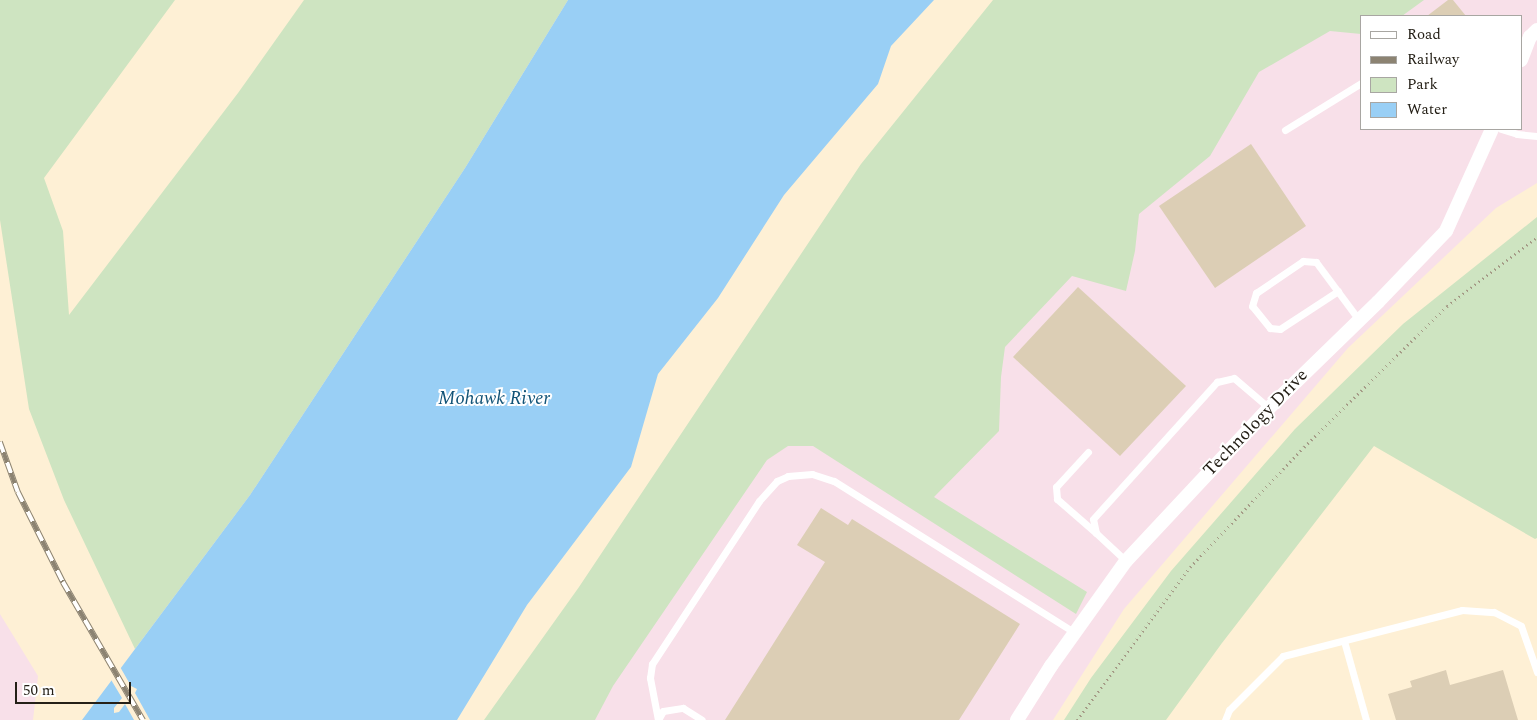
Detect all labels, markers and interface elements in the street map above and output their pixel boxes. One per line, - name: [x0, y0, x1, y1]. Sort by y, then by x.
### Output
- legend: [1360, 15, 1522, 130]
- text: Road: [1407, 23, 1441, 46]
- text: Railway: [1407, 48, 1459, 71]
- text: Park: [1407, 73, 1438, 96]
- text: Water: [1407, 98, 1447, 121]
- street label: Technology Drive: [1199, 365, 1313, 481]
- water label: Mohawk River: [438, 388, 550, 410]
- scale bar: [18, 672, 134, 704]
- text: 50 m: [23, 679, 55, 702]

